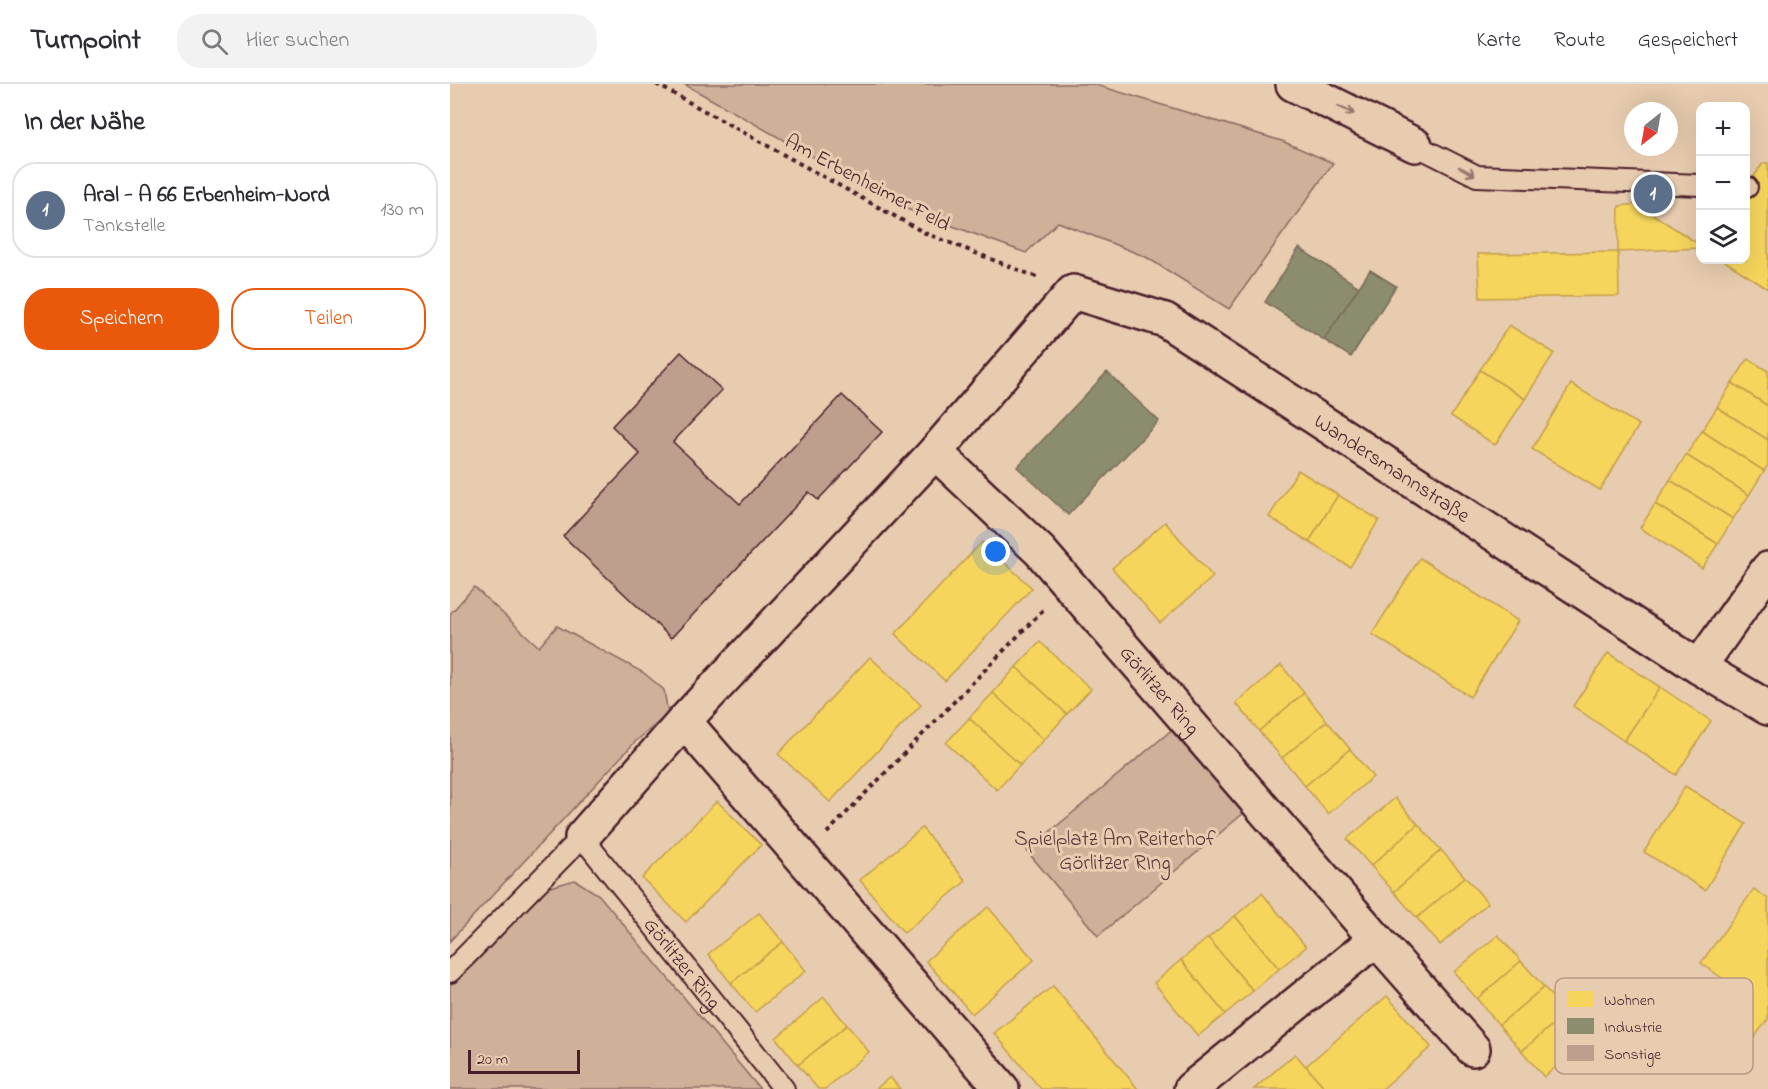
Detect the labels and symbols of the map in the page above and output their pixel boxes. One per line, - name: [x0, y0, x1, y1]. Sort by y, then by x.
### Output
- north arrow: [1624, 102, 1678, 156]
- one-way arrow: [1336, 105, 1354, 116]
- street label: Am Erbenheimer Feld: [779, 127, 955, 240]
- one-way arrow: [1458, 165, 1475, 177]
- pin: 1: [1634, 172, 1672, 216]
- street label: Wandersmannstraße: [1307, 408, 1476, 532]
- your location: [981, 537, 1010, 566]
- street label: Görlitzer Ring: [1111, 640, 1206, 744]
- park label: Spielplatz Am Reiterhof Görlitzer RIng: [1014, 825, 1216, 881]
- street label: Görlitzer Ring: [635, 912, 727, 1018]
- legend: [1555, 978, 1753, 1074]
- text: Wohnen: [1604, 989, 1655, 1013]
- text: Industrie: [1604, 1016, 1663, 1040]
- text: Sonstige: [1604, 1043, 1662, 1067]
- scale bar: [468, 1047, 580, 1074]

